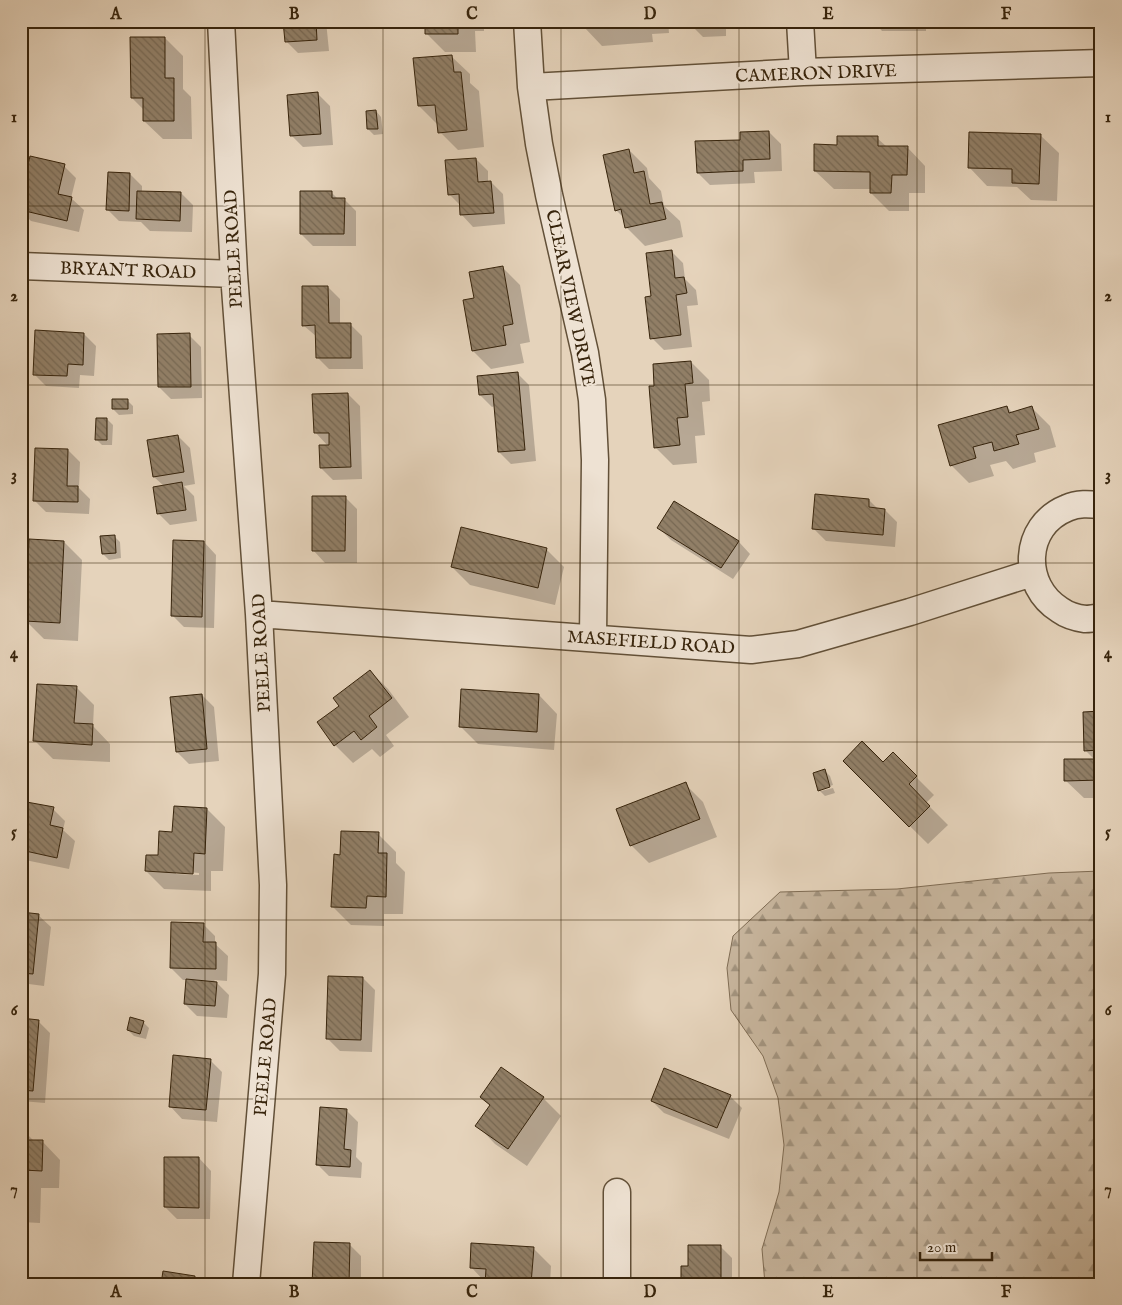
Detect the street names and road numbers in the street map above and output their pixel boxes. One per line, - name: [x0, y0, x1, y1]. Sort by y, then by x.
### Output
- street label: CAMERON DRIVE: [735, 60, 897, 89]
- street label: PEELE ROAD: [220, 189, 249, 309]
- street label: CLEAR VIEW DRIVE: [540, 208, 600, 389]
- street label: BRYANT ROAD: [59, 258, 196, 285]
- street label: PEELE ROAD: [248, 593, 277, 713]
- street label: MASEFIELD ROAD: [566, 626, 736, 661]
- street label: PEELE ROAD: [250, 997, 283, 1117]

